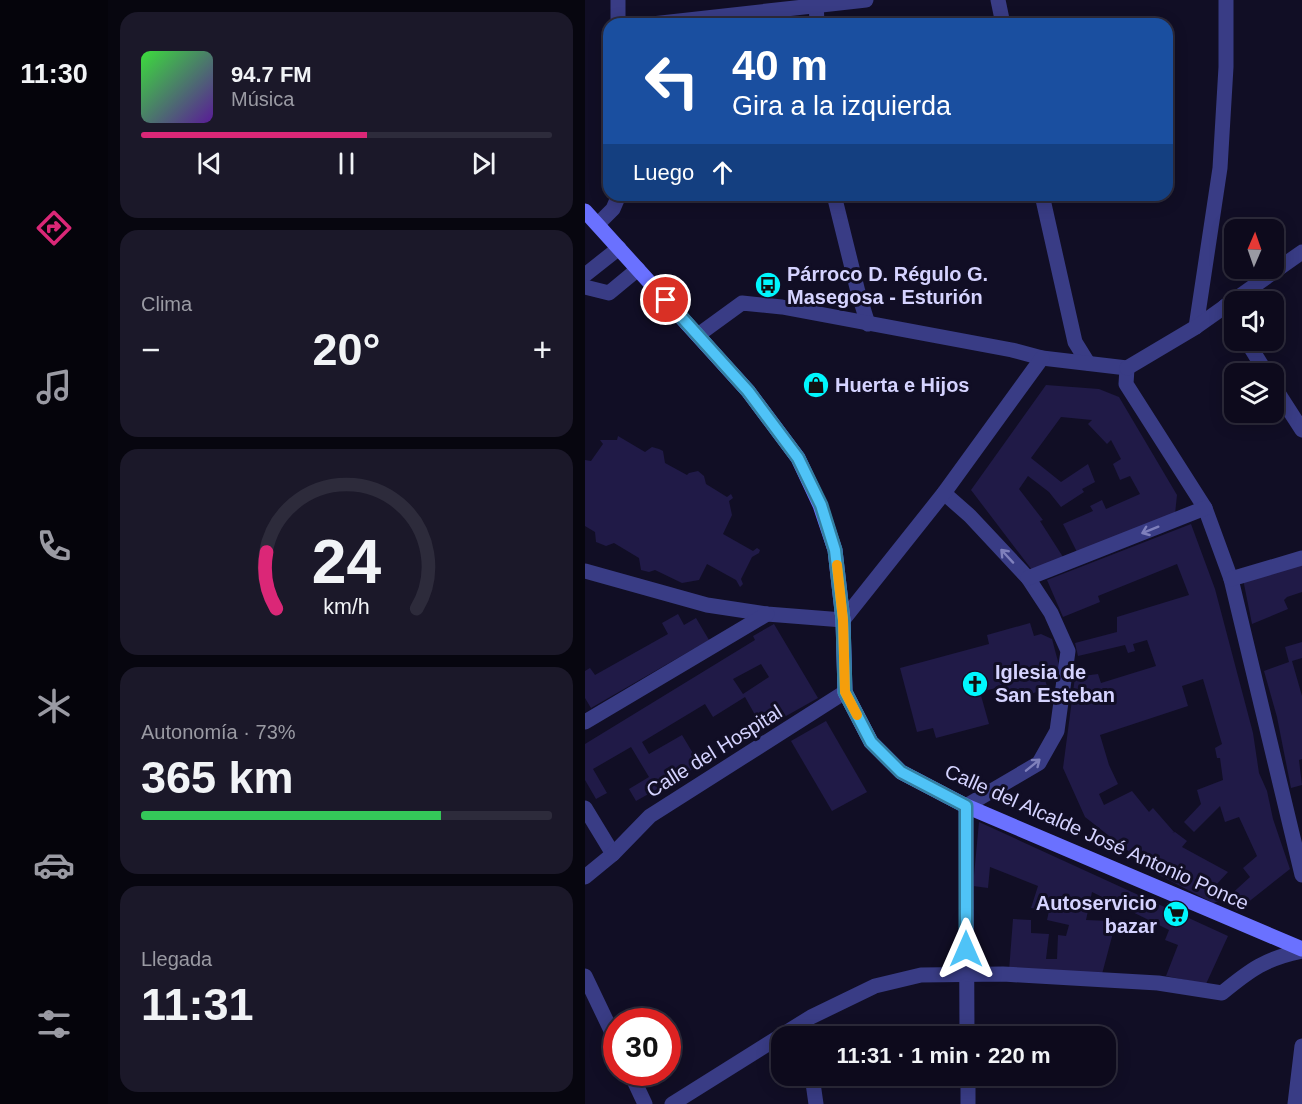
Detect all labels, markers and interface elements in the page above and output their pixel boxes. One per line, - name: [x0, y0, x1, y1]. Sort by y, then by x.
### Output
- icon: left: [633, 42, 711, 120]
- text: 40 m: [732, 42, 828, 89]
- text: 11:30: [20, 59, 88, 89]
- text: 94.7 FM: [231, 62, 312, 87]
- text: Música: [231, 88, 294, 110]
- text: Gira a la izquierda: [732, 91, 951, 121]
- icon: previous: [193, 147, 226, 180]
- icon: pause: [330, 147, 363, 180]
- icon: next: [467, 147, 500, 180]
- icon: ahead: [706, 156, 739, 189]
- text: Luego: [633, 160, 694, 185]
- icon: directions: [33, 207, 75, 249]
- north arrow: [1224, 219, 1284, 279]
- map controls: [1224, 219, 1284, 423]
- place label: Párroco D. Régulo G. Masegosa - Esturión: [787, 263, 988, 308]
- bus stop icon: Párroco D. Régulo G. Masegosa - Esturión: [753, 270, 783, 300]
- pin: [640, 274, 691, 325]
- icon: arrive: [649, 283, 682, 316]
- button: sound: [1224, 291, 1284, 351]
- text: Clima: [141, 293, 192, 315]
- text: 20°: [312, 324, 381, 375]
- text: −: [141, 331, 160, 368]
- text: +: [533, 331, 552, 368]
- button: layers: [1224, 363, 1284, 423]
- icon: music: [33, 366, 75, 408]
- shop icon: Huerta e Hijos: [801, 370, 831, 400]
- place label: Huerta e Hijos: [835, 374, 969, 396]
- icon: phone: [33, 525, 75, 567]
- one-way arrow: [1141, 525, 1160, 536]
- text: 24: [312, 527, 381, 596]
- one-way arrow: [1000, 549, 1014, 564]
- text: km/h: [323, 595, 370, 619]
- place label: Iglesia de San Esteban: [995, 661, 1115, 706]
- church icon: Iglesia de San Esteban: [960, 669, 990, 699]
- icon: climate: [33, 685, 75, 727]
- street label: Calle del Hospital: [642, 700, 786, 802]
- text: Autonomía · 73%: [141, 721, 296, 743]
- text: 365 km: [141, 752, 294, 803]
- one-way arrow: [1025, 758, 1041, 771]
- street label: Calle del Alcalde José Antonio Ponce: [942, 760, 1252, 914]
- icon: car: [33, 844, 75, 886]
- place label: Autoservicio bazar: [1036, 892, 1157, 937]
- supermarket icon: Autoservicio bazar: [1161, 899, 1191, 929]
- position arrow: [934, 917, 998, 981]
- text: Llegada: [141, 948, 212, 970]
- text: 11:31: [141, 979, 254, 1030]
- icon: filters: [33, 1003, 75, 1045]
- speed limit sign: 30: [603, 1008, 681, 1086]
- text: 11:31 · 1 min · 220 m: [837, 1043, 1051, 1068]

